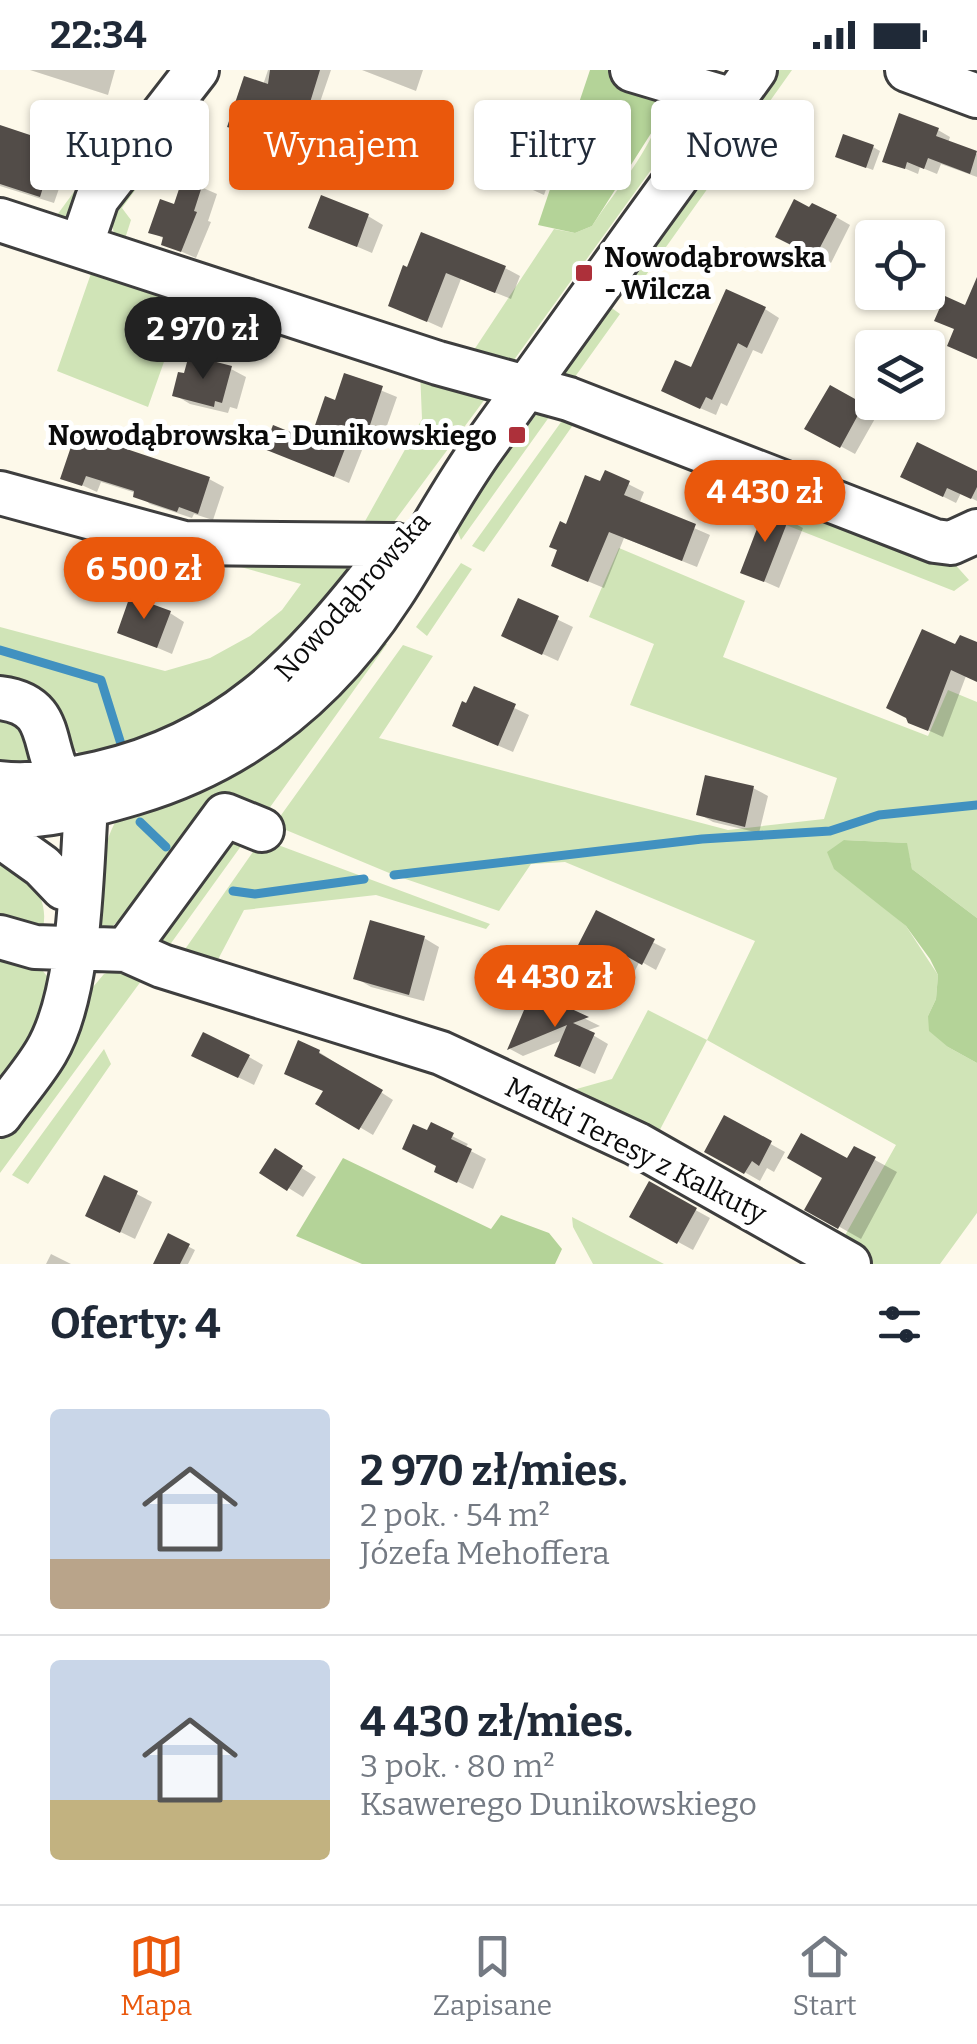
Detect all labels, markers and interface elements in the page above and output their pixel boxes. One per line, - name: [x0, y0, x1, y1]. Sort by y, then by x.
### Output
- text: 22:34: [50, 12, 147, 58]
- chip: Kupno: [30, 100, 209, 190]
- chip: Wynajem: [229, 100, 454, 190]
- chip: Filtry: [474, 100, 631, 190]
- chip: Nowe: [651, 100, 814, 190]
- map controls: [855, 220, 945, 420]
- button: locate: [855, 220, 945, 310]
- place label: Nowodąbrowska - Wilcza: [604, 241, 826, 306]
- marker: Nowodąbrowska - Wilcza: [573, 262, 595, 284]
- pin: 2 970 zł: [100, 297, 306, 382]
- text: 2 970 zł: [147, 310, 259, 348]
- button: layers: [855, 330, 945, 420]
- place label: Nowodąbrowska - Dunikowskiego: [48, 419, 497, 452]
- marker: Nowodąbrowska - Dunikowskiego: [506, 424, 528, 446]
- pin: 4 430 zł: [662, 460, 868, 545]
- text: 4 430 zł: [706, 473, 824, 511]
- street label: Nowodąbrowska: [268, 505, 437, 688]
- pin: 6 500 zł: [41, 537, 247, 622]
- text: 6 500 zł: [86, 550, 202, 588]
- pin: 4 430 zł: [452, 945, 658, 1030]
- text: 4 430 zł: [496, 958, 614, 996]
- street label: Matki Teresy z Kalkuty: [500, 1070, 772, 1231]
- icon: filters: [872, 1297, 927, 1352]
- text: Oferty: 4: [50, 1299, 221, 1349]
- text: 2 970 zł/mies.: [360, 1446, 627, 1496]
- icon: home: [130, 1449, 250, 1569]
- text: 2 pok. · 54 m²: [360, 1496, 550, 1534]
- text: Józefa Mehoffera: [360, 1534, 610, 1572]
- text: 4 430 zł/mies.: [360, 1697, 633, 1747]
- icon: home: [130, 1700, 250, 1820]
- text: 3 pok. · 80 m²: [360, 1747, 555, 1785]
- text: Ksawerego Dunikowskiego: [360, 1785, 757, 1823]
- tab: Mapa: [120, 1929, 192, 2022]
- tab: Zapisane: [433, 1929, 552, 2022]
- tab: Start: [793, 1929, 857, 2022]

